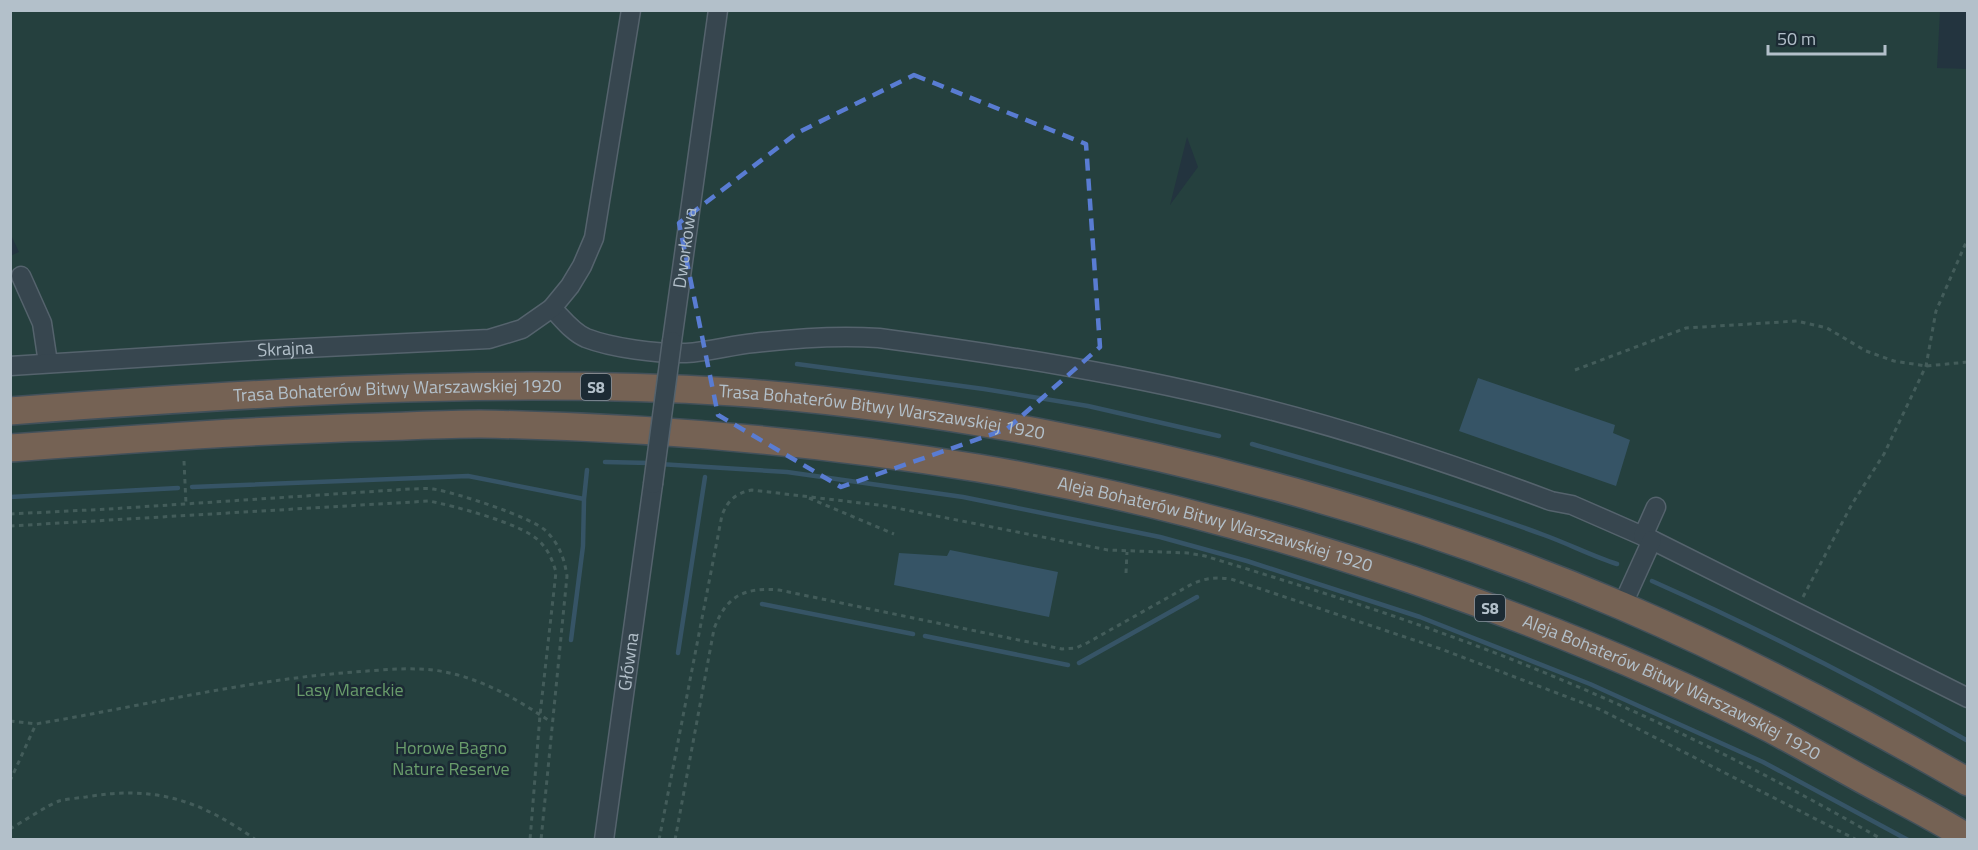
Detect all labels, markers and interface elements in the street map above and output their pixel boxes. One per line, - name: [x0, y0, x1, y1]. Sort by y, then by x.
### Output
- scale bar: [1768, 18, 1885, 56]
- text: 50 m: [1777, 25, 1816, 52]
- street label: Dworkowa: [665, 206, 703, 290]
- street label: Skrajna: [256, 334, 314, 363]
- street label: Trasa Bohaterów Bitwy Warszawskiej 1920: [232, 372, 562, 409]
- road number: S8: [581, 374, 611, 400]
- street label: Trasa Bohaterów Bitwy Warszawskiej 1920: [718, 377, 1047, 446]
- street label: Aleja Bohaterów Bitwy Warszawskiej 1920: [1055, 469, 1376, 579]
- road number: S8: [1475, 595, 1505, 621]
- street label: Aleja Bohaterów Bitwy Warszawskiej 1920: [1519, 607, 1826, 767]
- street label: Główna: [611, 631, 645, 692]
- park label: Lasy Mareckie: [296, 676, 404, 703]
- park label: Horowe Bagno Nature Reserve: [392, 734, 510, 782]

